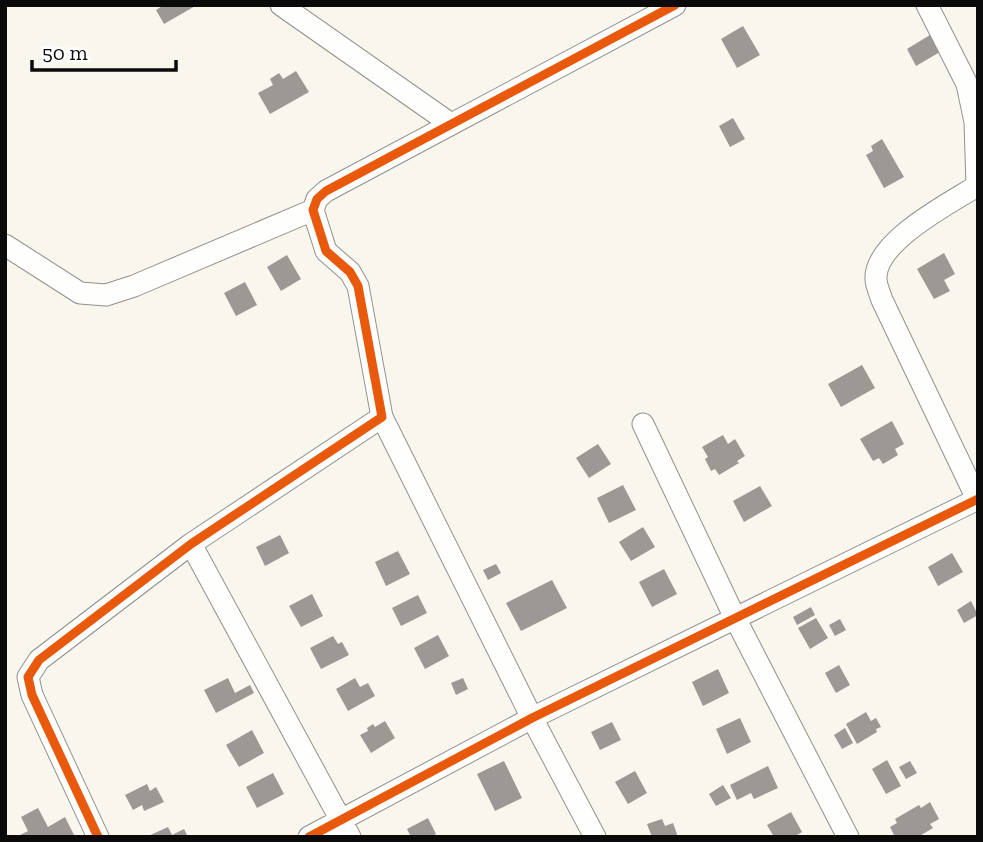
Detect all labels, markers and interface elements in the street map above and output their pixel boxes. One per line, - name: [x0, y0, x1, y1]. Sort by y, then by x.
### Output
- scale bar: [32, 28, 175, 72]
- text: 50 m: [42, 40, 88, 65]

